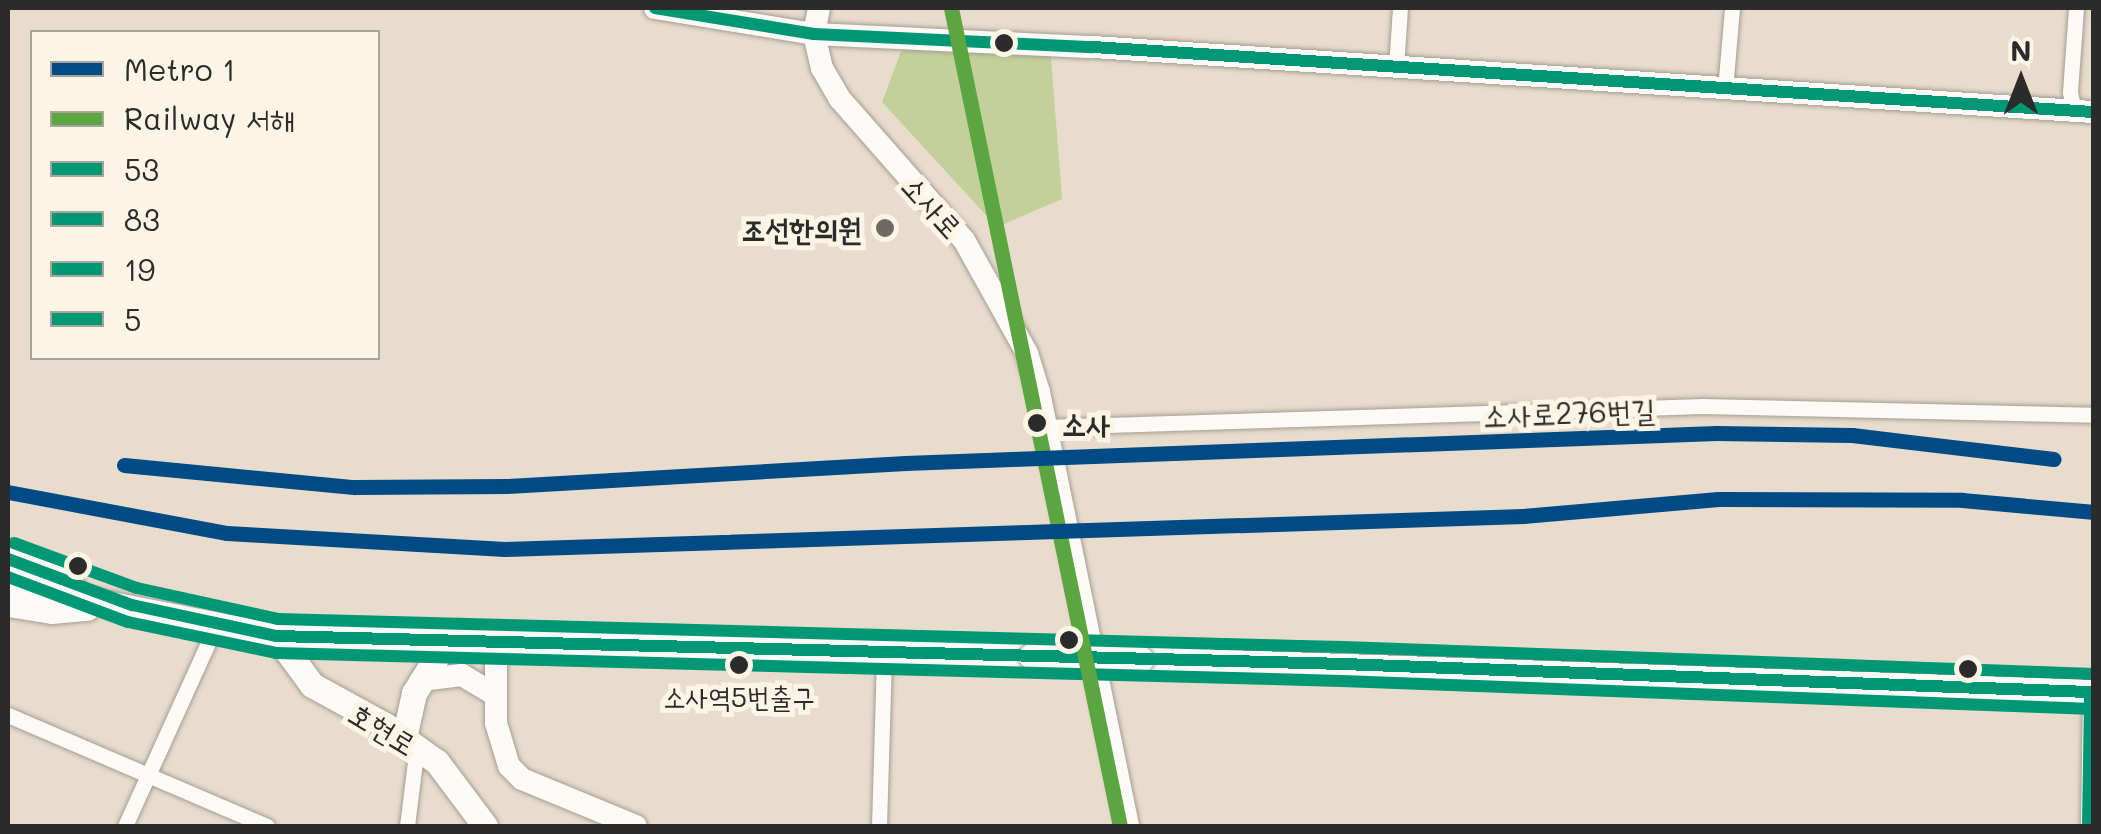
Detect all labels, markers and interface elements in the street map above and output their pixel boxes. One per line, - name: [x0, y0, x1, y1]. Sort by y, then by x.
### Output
- legend: [30, 30, 380, 360]
- north arrow: [1971, 30, 2071, 130]
- text: N: [2010, 32, 2032, 68]
- unlabelled marker: [994, 33, 1014, 53]
- text: Metro 1: [124, 49, 236, 89]
- text: Railway 서해: [124, 98, 294, 138]
- text: 53: [124, 149, 159, 189]
- street label: 소사로: [895, 167, 971, 245]
- text: 83: [124, 199, 160, 239]
- place label: 조선한의원: [741, 210, 862, 246]
- marker: 조선한의원: [872, 215, 898, 241]
- text: 19: [124, 249, 155, 289]
- text: 5: [124, 299, 142, 339]
- street label: 소사로276번길: [1482, 391, 1656, 433]
- place label: 소사: [1062, 405, 1110, 441]
- marker: 소사: [1021, 407, 1053, 439]
- unlabelled marker: [68, 556, 88, 576]
- unlabelled marker: [1059, 630, 1079, 650]
- marker: 소사역5번출구: [729, 655, 749, 675]
- unlabelled marker: [1958, 659, 1978, 679]
- place label: 소사역5번출구: [663, 679, 815, 713]
- street label: 호현로: [343, 694, 423, 762]

